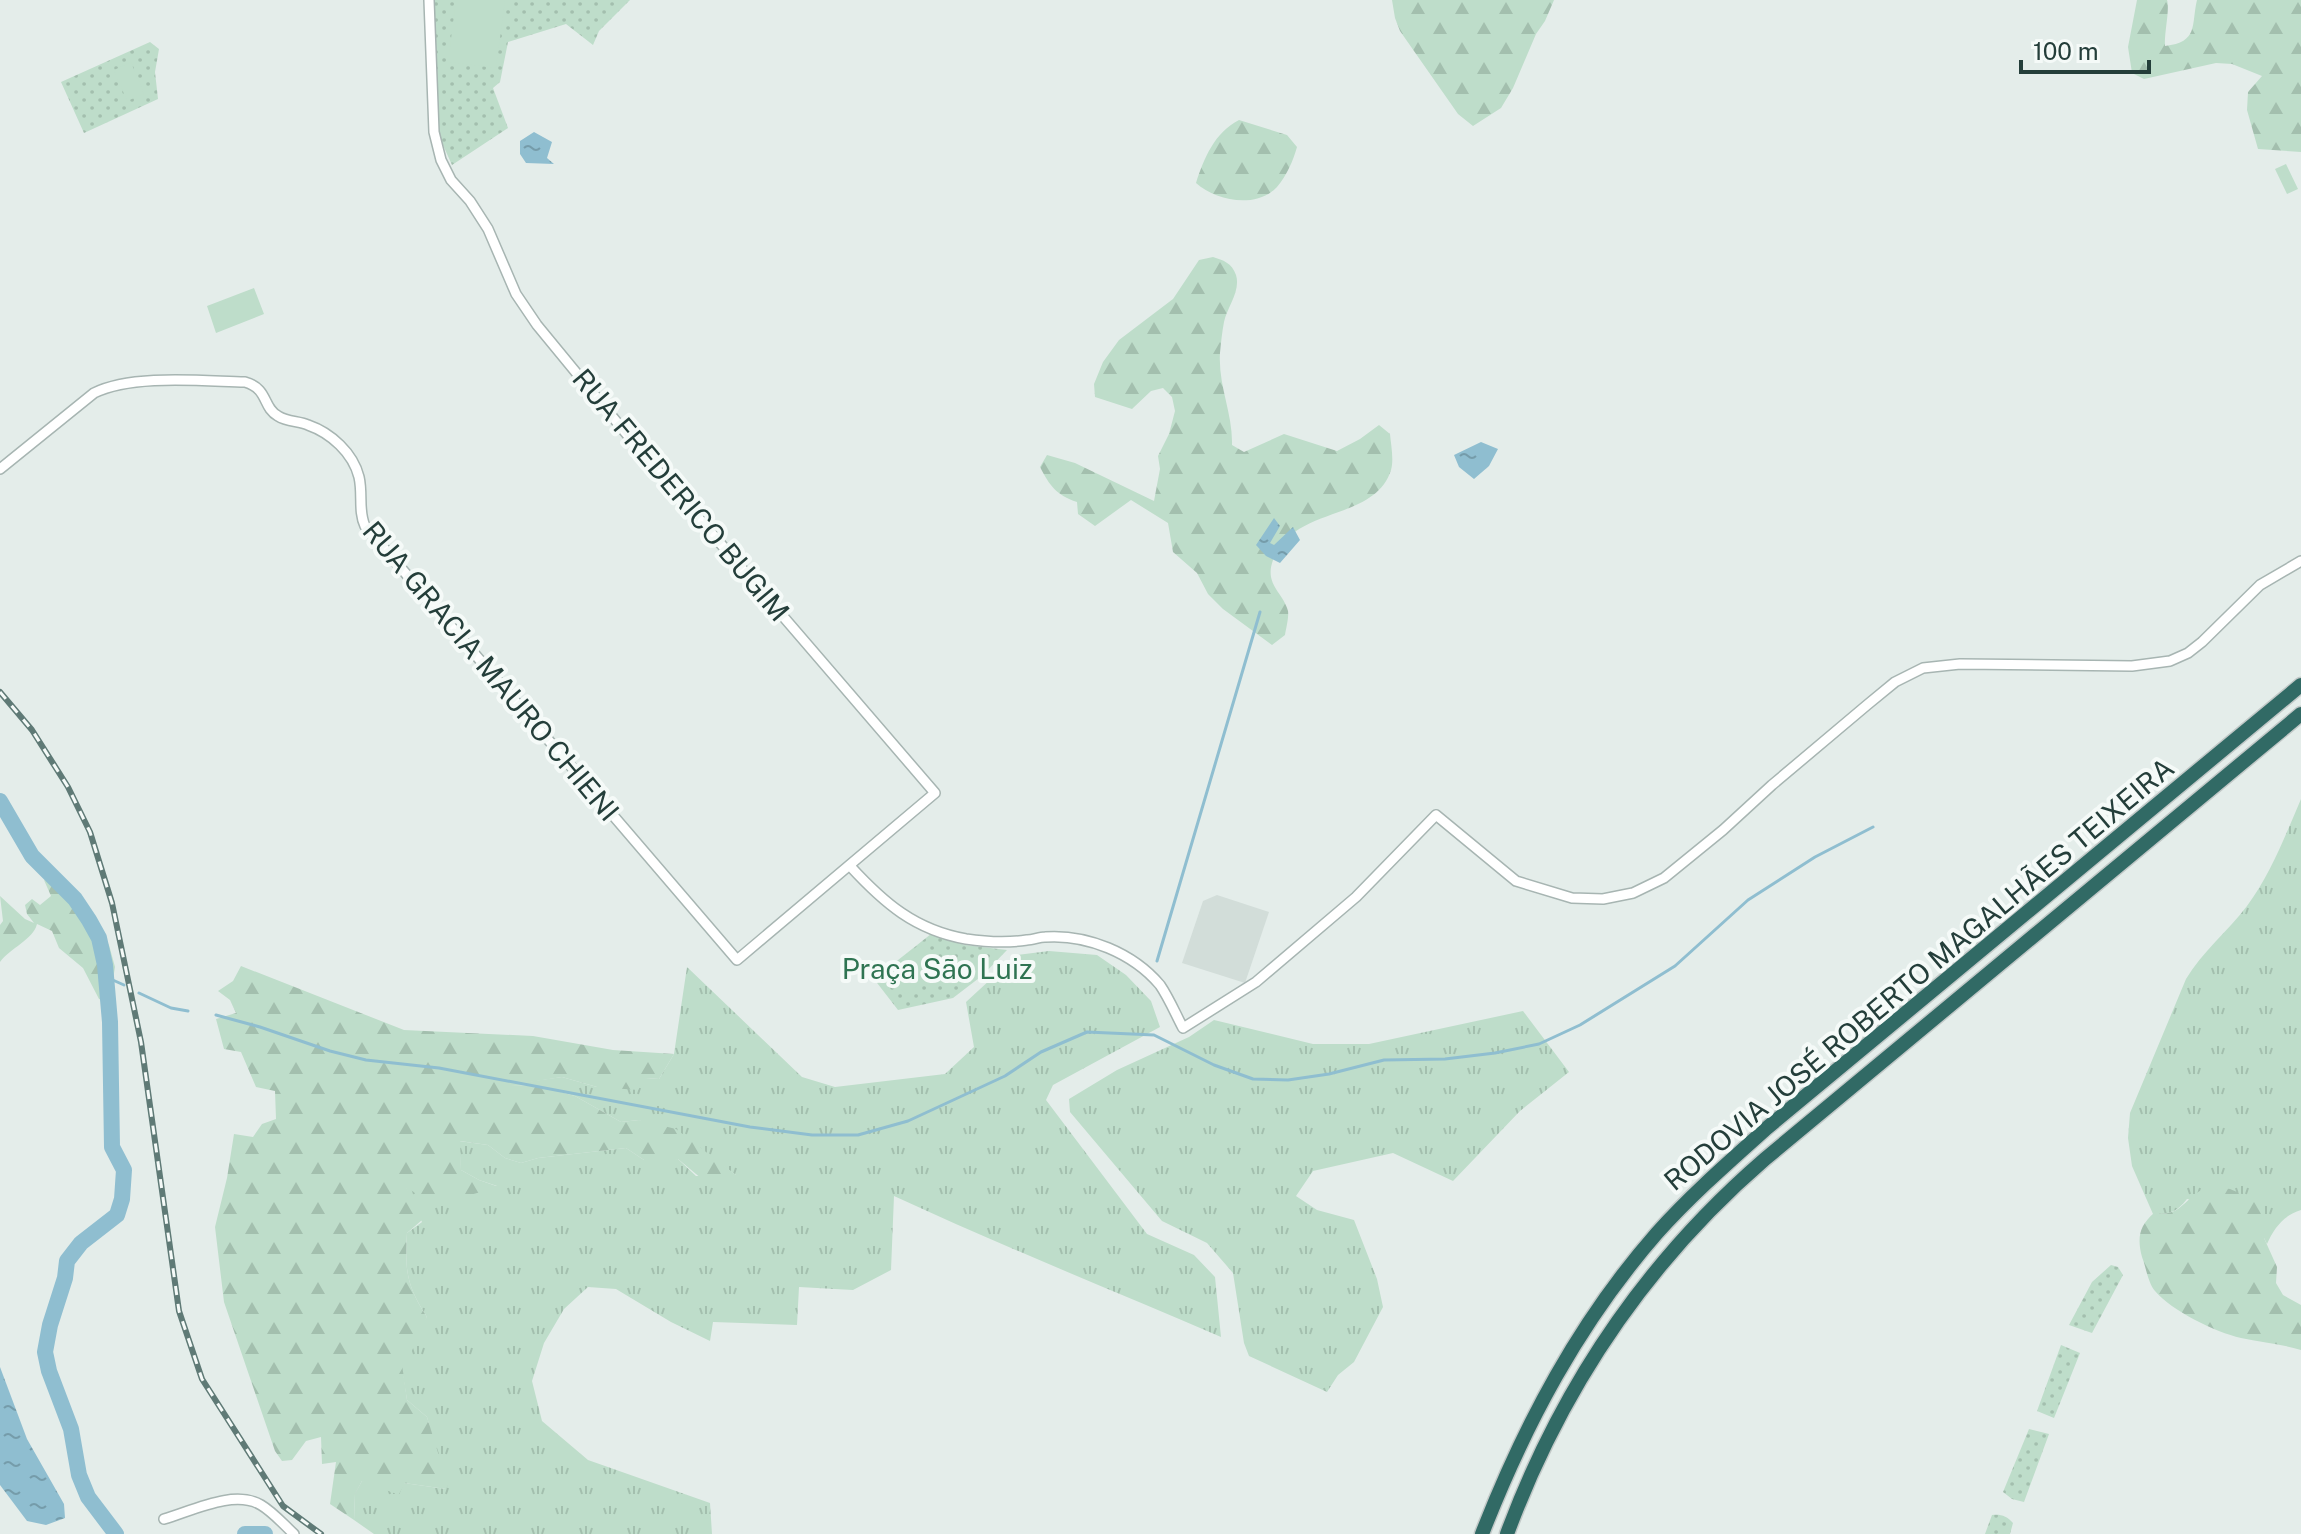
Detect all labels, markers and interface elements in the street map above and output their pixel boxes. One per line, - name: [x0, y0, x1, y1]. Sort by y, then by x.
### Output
- scale bar: [2021, 24, 2149, 74]
- text: 100 m: [2033, 37, 2099, 65]
- street label: RUA FREDERICO BUGIM: [566, 362, 797, 627]
- street label: RUA GRACIA MAURO CHIENI: [356, 514, 626, 827]
- street label: RODOVIA JOSÉ ROBERTO MAGALHÃES TEIXEIRA: [1657, 750, 2180, 1197]
- park label: Praça São Luiz: [842, 952, 1032, 985]

